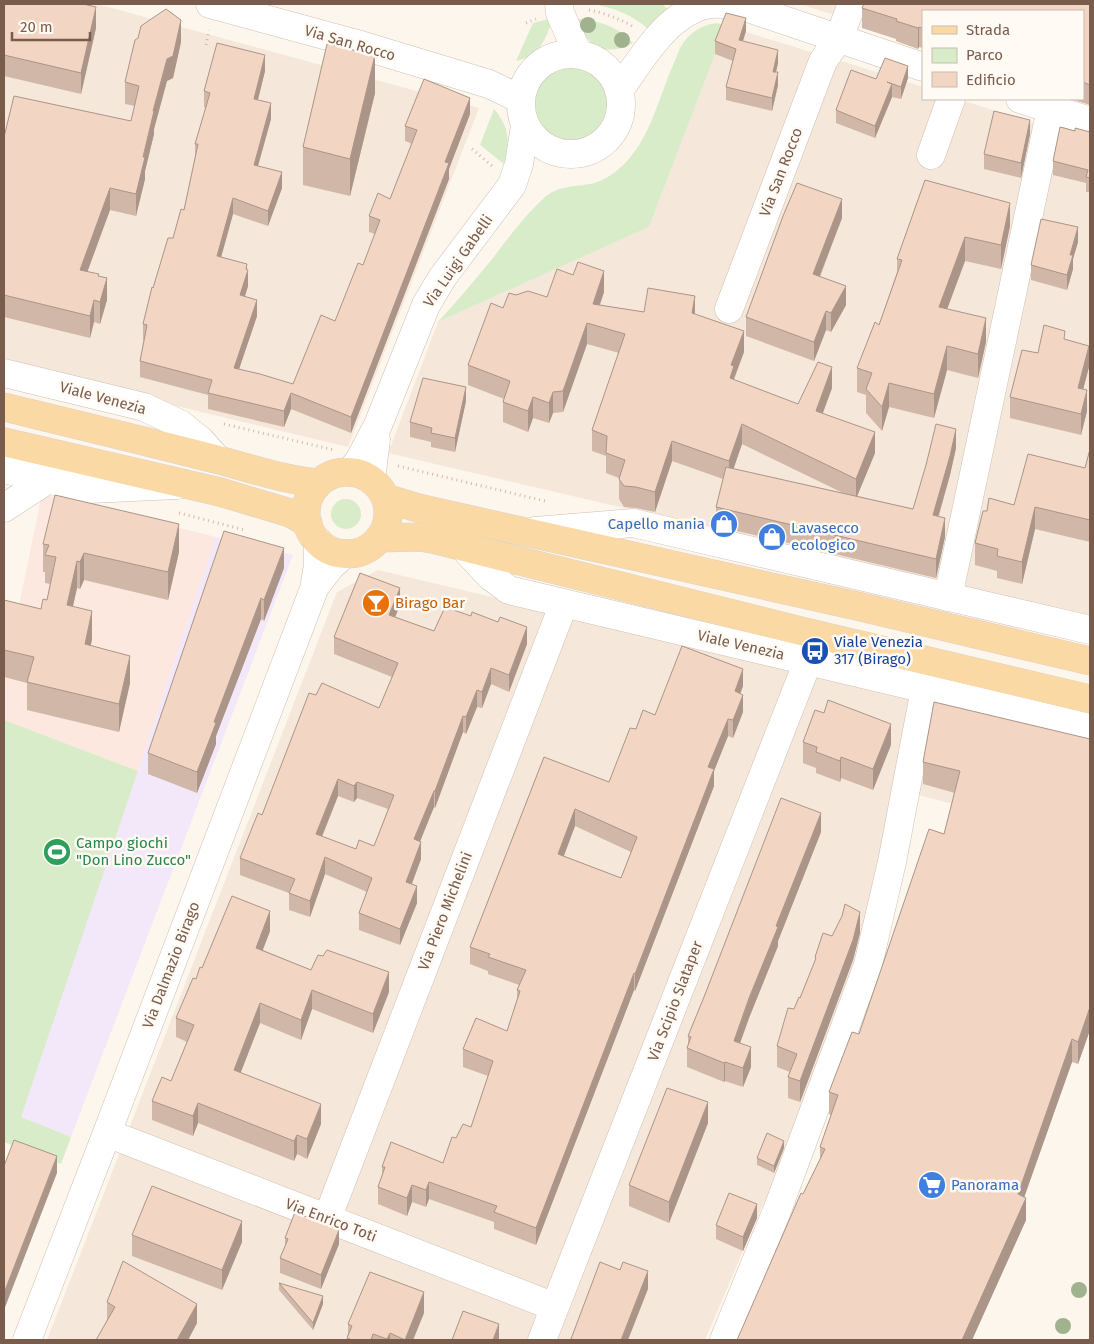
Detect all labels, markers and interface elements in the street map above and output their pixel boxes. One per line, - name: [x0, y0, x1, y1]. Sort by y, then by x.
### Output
- scale bar: [12, 10, 90, 42]
- legend: [922, 10, 1084, 100]
- text: 20 m: [20, 18, 53, 36]
- street label: Via San Rocco: [302, 21, 398, 65]
- text: Strada: [966, 21, 1010, 39]
- text: Parco: [966, 46, 1003, 64]
- text: Edificio: [966, 71, 1016, 89]
- street label: Via San Rocco: [756, 125, 806, 219]
- street label: Via Luigi Gabelli: [419, 211, 497, 311]
- street label: Viale Venezia: [58, 378, 148, 418]
- shop icon: Capello mania: [709, 509, 739, 539]
- place label: Capello mania: [608, 515, 705, 533]
- place label: Lavasecco ecologico: [791, 519, 859, 554]
- shop icon: Lavasecco ecologico: [757, 522, 787, 552]
- bar icon: Birago Bar: [361, 588, 391, 618]
- place label: Birago Bar: [395, 594, 465, 612]
- street label: Viale Venezia: [696, 626, 786, 664]
- place label: Viale Venezia 317 (Birago): [834, 633, 923, 668]
- bus stop icon: Viale Venezia 317 (Birago): [800, 636, 830, 666]
- place label: Campo giochi "Don Lino Zucco": [76, 834, 191, 869]
- sports icon: Campo giochi "Don Lino Zucco": [42, 837, 72, 867]
- street label: Via Piero Michelini: [414, 849, 476, 973]
- street label: Via Dalmazio Birago: [139, 899, 203, 1031]
- street label: Via Scipio Slataper: [644, 938, 706, 1064]
- supermarket icon: Panorama: [917, 1170, 947, 1200]
- place label: Panorama: [951, 1176, 1019, 1194]
- street label: Via Enrico Toti: [283, 1194, 379, 1246]

